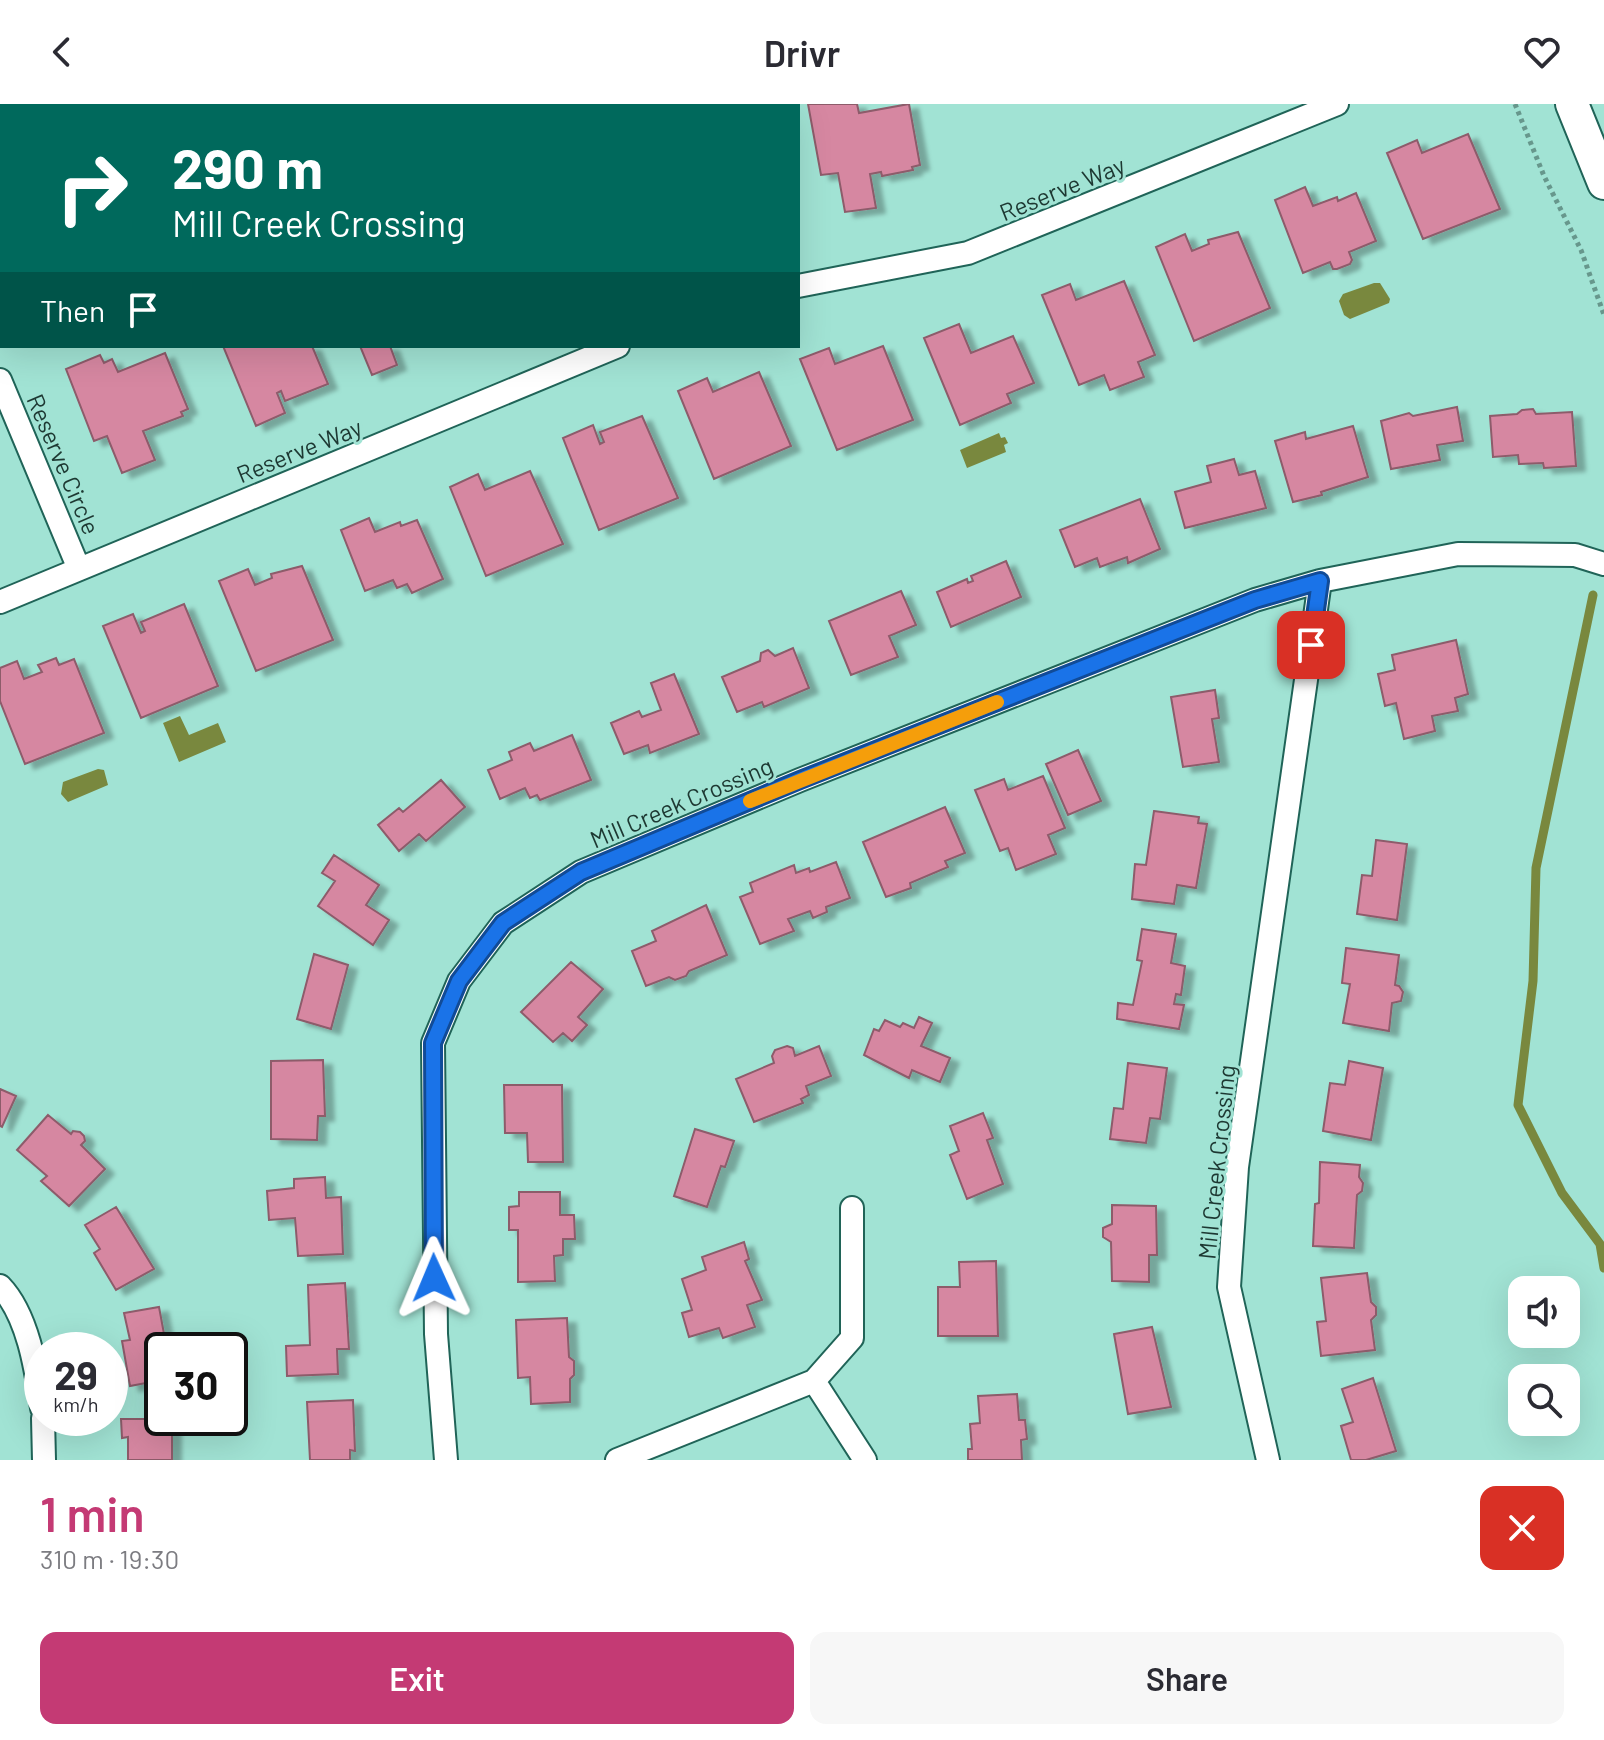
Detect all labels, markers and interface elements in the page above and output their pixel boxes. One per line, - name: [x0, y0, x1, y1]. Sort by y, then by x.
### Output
- icon: back: [40, 30, 84, 74]
- icon: heart: [1520, 30, 1564, 74]
- text: Drivr: [764, 31, 840, 74]
- text: 290 m: [172, 133, 323, 200]
- icon: right: [40, 136, 144, 240]
- street label: Reserve Way: [995, 150, 1129, 226]
- text: Mill Creek Crossing: [172, 201, 465, 244]
- icon: arrive: [121, 288, 165, 332]
- text: Then: [40, 292, 105, 328]
- street label: Reserve Circle: [21, 389, 107, 539]
- street label: Reserve Way: [232, 412, 366, 488]
- pin: [1277, 611, 1345, 679]
- icon: arrive: [1289, 623, 1333, 667]
- street label: Mill Creek Crossing: [585, 750, 777, 854]
- street label: Mill Creek Crossing: [1191, 1063, 1241, 1261]
- position arrow: [392, 1236, 476, 1320]
- map controls: [1508, 1276, 1580, 1436]
- button: sound: [1508, 1276, 1580, 1348]
- speed limit sign: 30: [144, 1332, 248, 1436]
- text: 29: [54, 1350, 98, 1398]
- button: search: [1508, 1364, 1580, 1436]
- text: km/h: [53, 1392, 99, 1416]
- text: 1 min: [40, 1484, 145, 1542]
- button: close: [1480, 1486, 1564, 1570]
- text: 310 m · 19:30: [40, 1543, 179, 1574]
- button: Exit: [40, 1632, 794, 1724]
- button: Share: [810, 1632, 1564, 1724]

